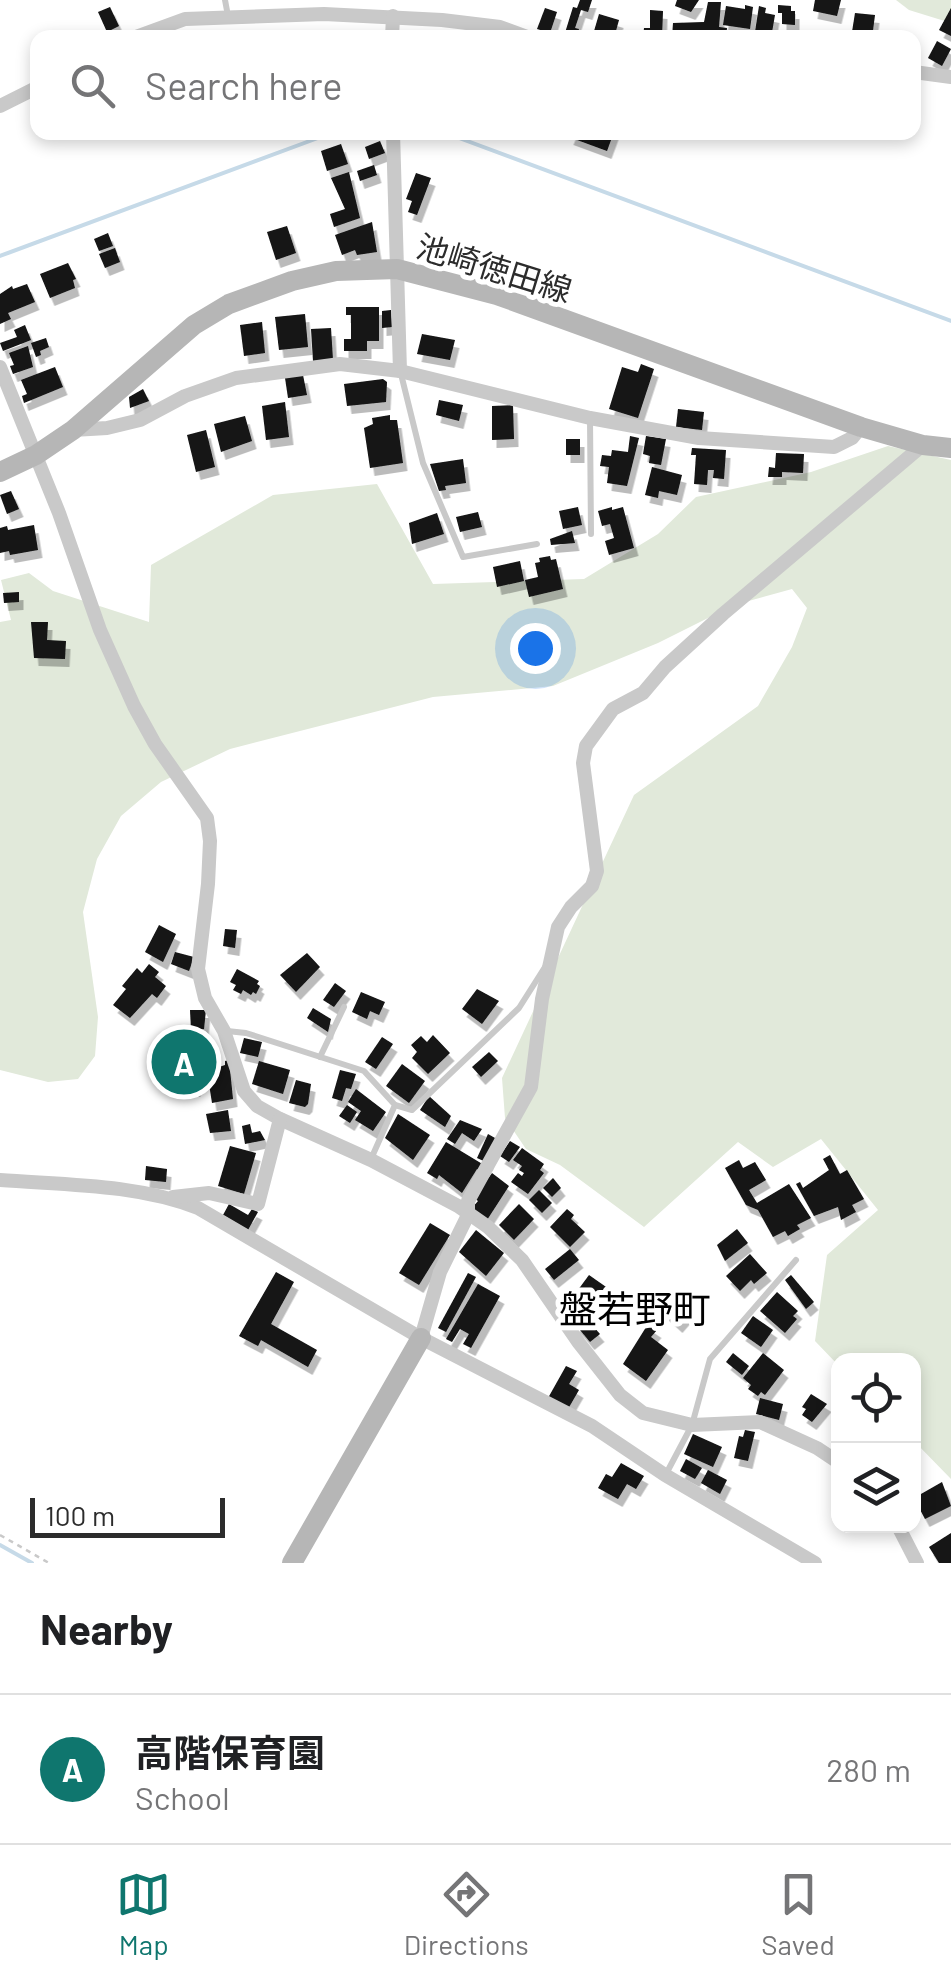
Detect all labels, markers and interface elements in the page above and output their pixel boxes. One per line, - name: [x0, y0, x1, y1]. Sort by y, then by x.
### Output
- search box: [30, 30, 921, 140]
- icon: search: [65, 58, 120, 113]
- text: Search here: [145, 62, 343, 108]
- street label: 池崎徳田線: [413, 226, 577, 309]
- your location: [510, 623, 561, 674]
- pin: A: [152, 1024, 216, 1100]
- district label: 盤若野町: [559, 1285, 711, 1331]
- map controls: [831, 1353, 921, 1533]
- button: locate: [831, 1353, 921, 1443]
- button: layers: [831, 1443, 921, 1533]
- scale bar: [30, 1493, 225, 1538]
- text: 100 m: [45, 1498, 115, 1532]
- text: Nearby: [40, 1603, 173, 1653]
- text: 高階保育園: [135, 1729, 325, 1775]
- text: A: [62, 1750, 83, 1788]
- text: 280 m: [826, 1750, 911, 1788]
- text: School: [135, 1778, 230, 1816]
- tab: Map: [116, 1867, 171, 1961]
- tab: Directions: [404, 1867, 529, 1961]
- tab: Saved: [761, 1867, 835, 1961]

